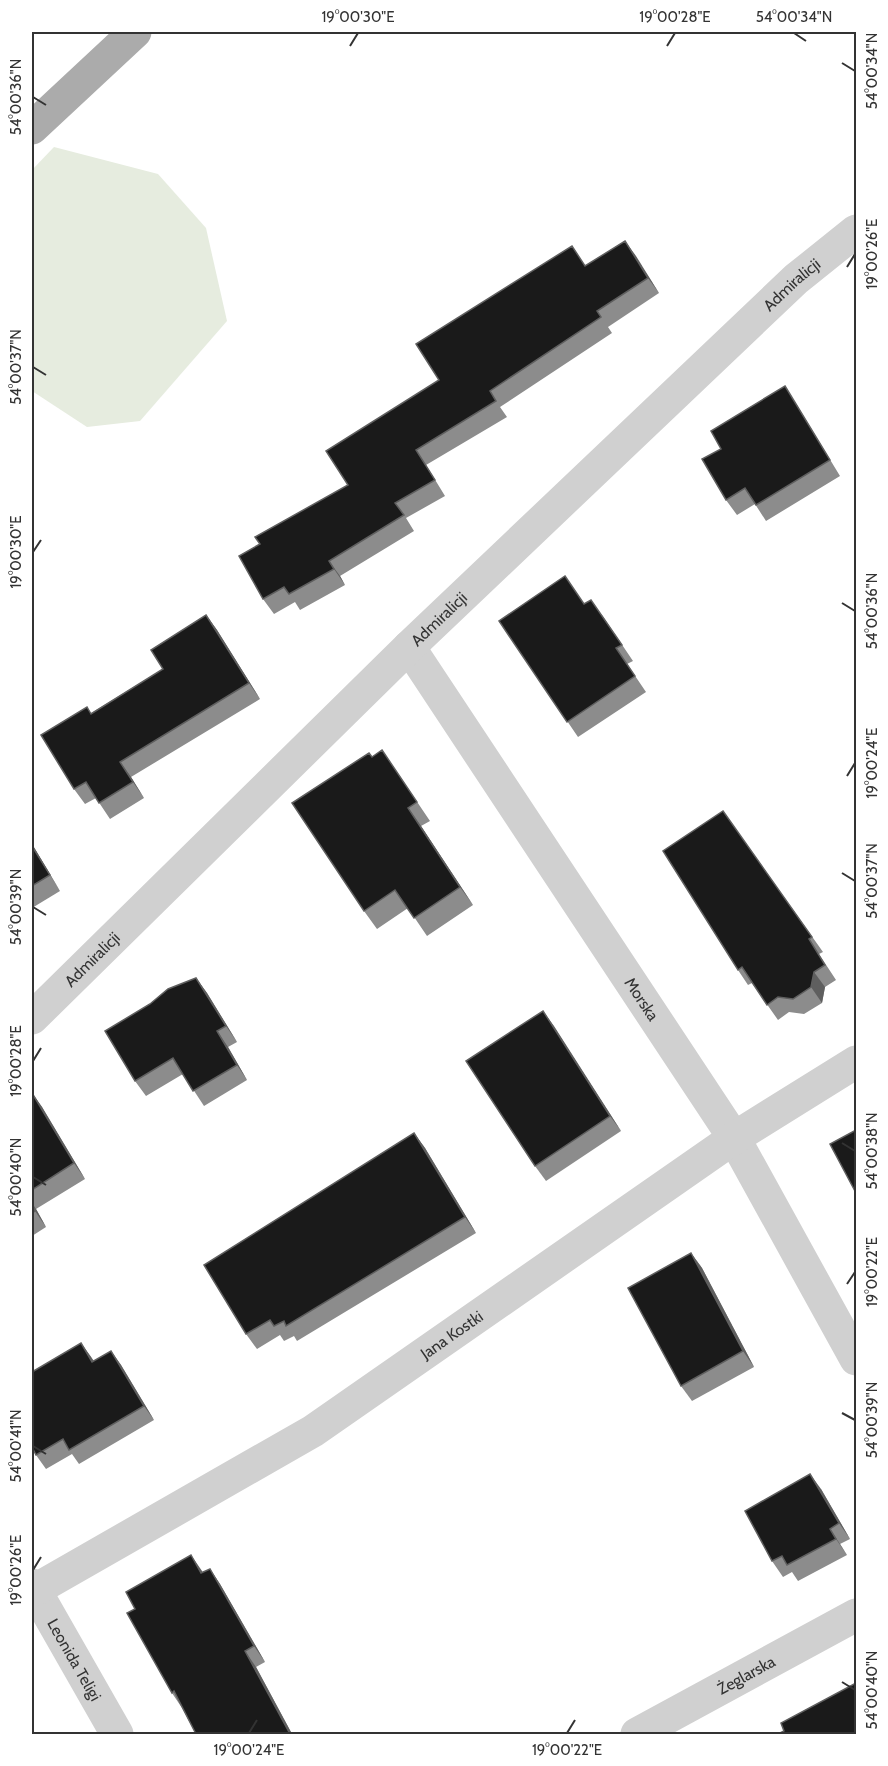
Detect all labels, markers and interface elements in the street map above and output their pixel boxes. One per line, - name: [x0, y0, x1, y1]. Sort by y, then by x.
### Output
- text: 19°00'30"E: [321, 8, 395, 26]
- text: 19°00'28"E: [639, 8, 711, 26]
- text: 54°00'34"N: [756, 8, 832, 26]
- text: 54°00'34"N: [863, 33, 881, 109]
- text: 54°00'36"N: [7, 59, 25, 135]
- text: 19°00'26"E: [863, 219, 881, 289]
- street label: Admiralicji: [759, 254, 824, 315]
- text: 54°00'37"N: [7, 329, 25, 405]
- text: 19°00'30"E: [7, 515, 25, 589]
- text: 54°00'36"N: [863, 573, 881, 649]
- street label: Admiralicji: [407, 588, 471, 650]
- text: 19°00'24"E: [863, 728, 881, 798]
- text: 54°00'37"N: [863, 843, 881, 919]
- text: 54°00'39"N: [7, 869, 25, 945]
- street label: Admiralicji: [60, 928, 123, 990]
- street label: Morska: [621, 974, 663, 1024]
- text: 19°00'28"E: [7, 1025, 25, 1097]
- text: 54°00'38"N: [863, 1112, 881, 1190]
- text: 54°00'40"N: [7, 1138, 25, 1216]
- text: 19°00'22"E: [863, 1237, 881, 1307]
- street label: Jana Kostki: [416, 1306, 486, 1363]
- text: 54°00'39"N: [863, 1382, 881, 1458]
- text: 54°00'41"N: [7, 1409, 25, 1483]
- text: 19°00'26"E: [7, 1535, 25, 1605]
- street label: Leonida Teligi: [44, 1615, 106, 1704]
- street label: Żeglarska: [714, 1651, 778, 1698]
- text: 54°00'40"N: [863, 1651, 881, 1729]
- text: 19°00'24"E: [214, 1741, 284, 1759]
- text: 19°00'22"E: [532, 1741, 602, 1759]

